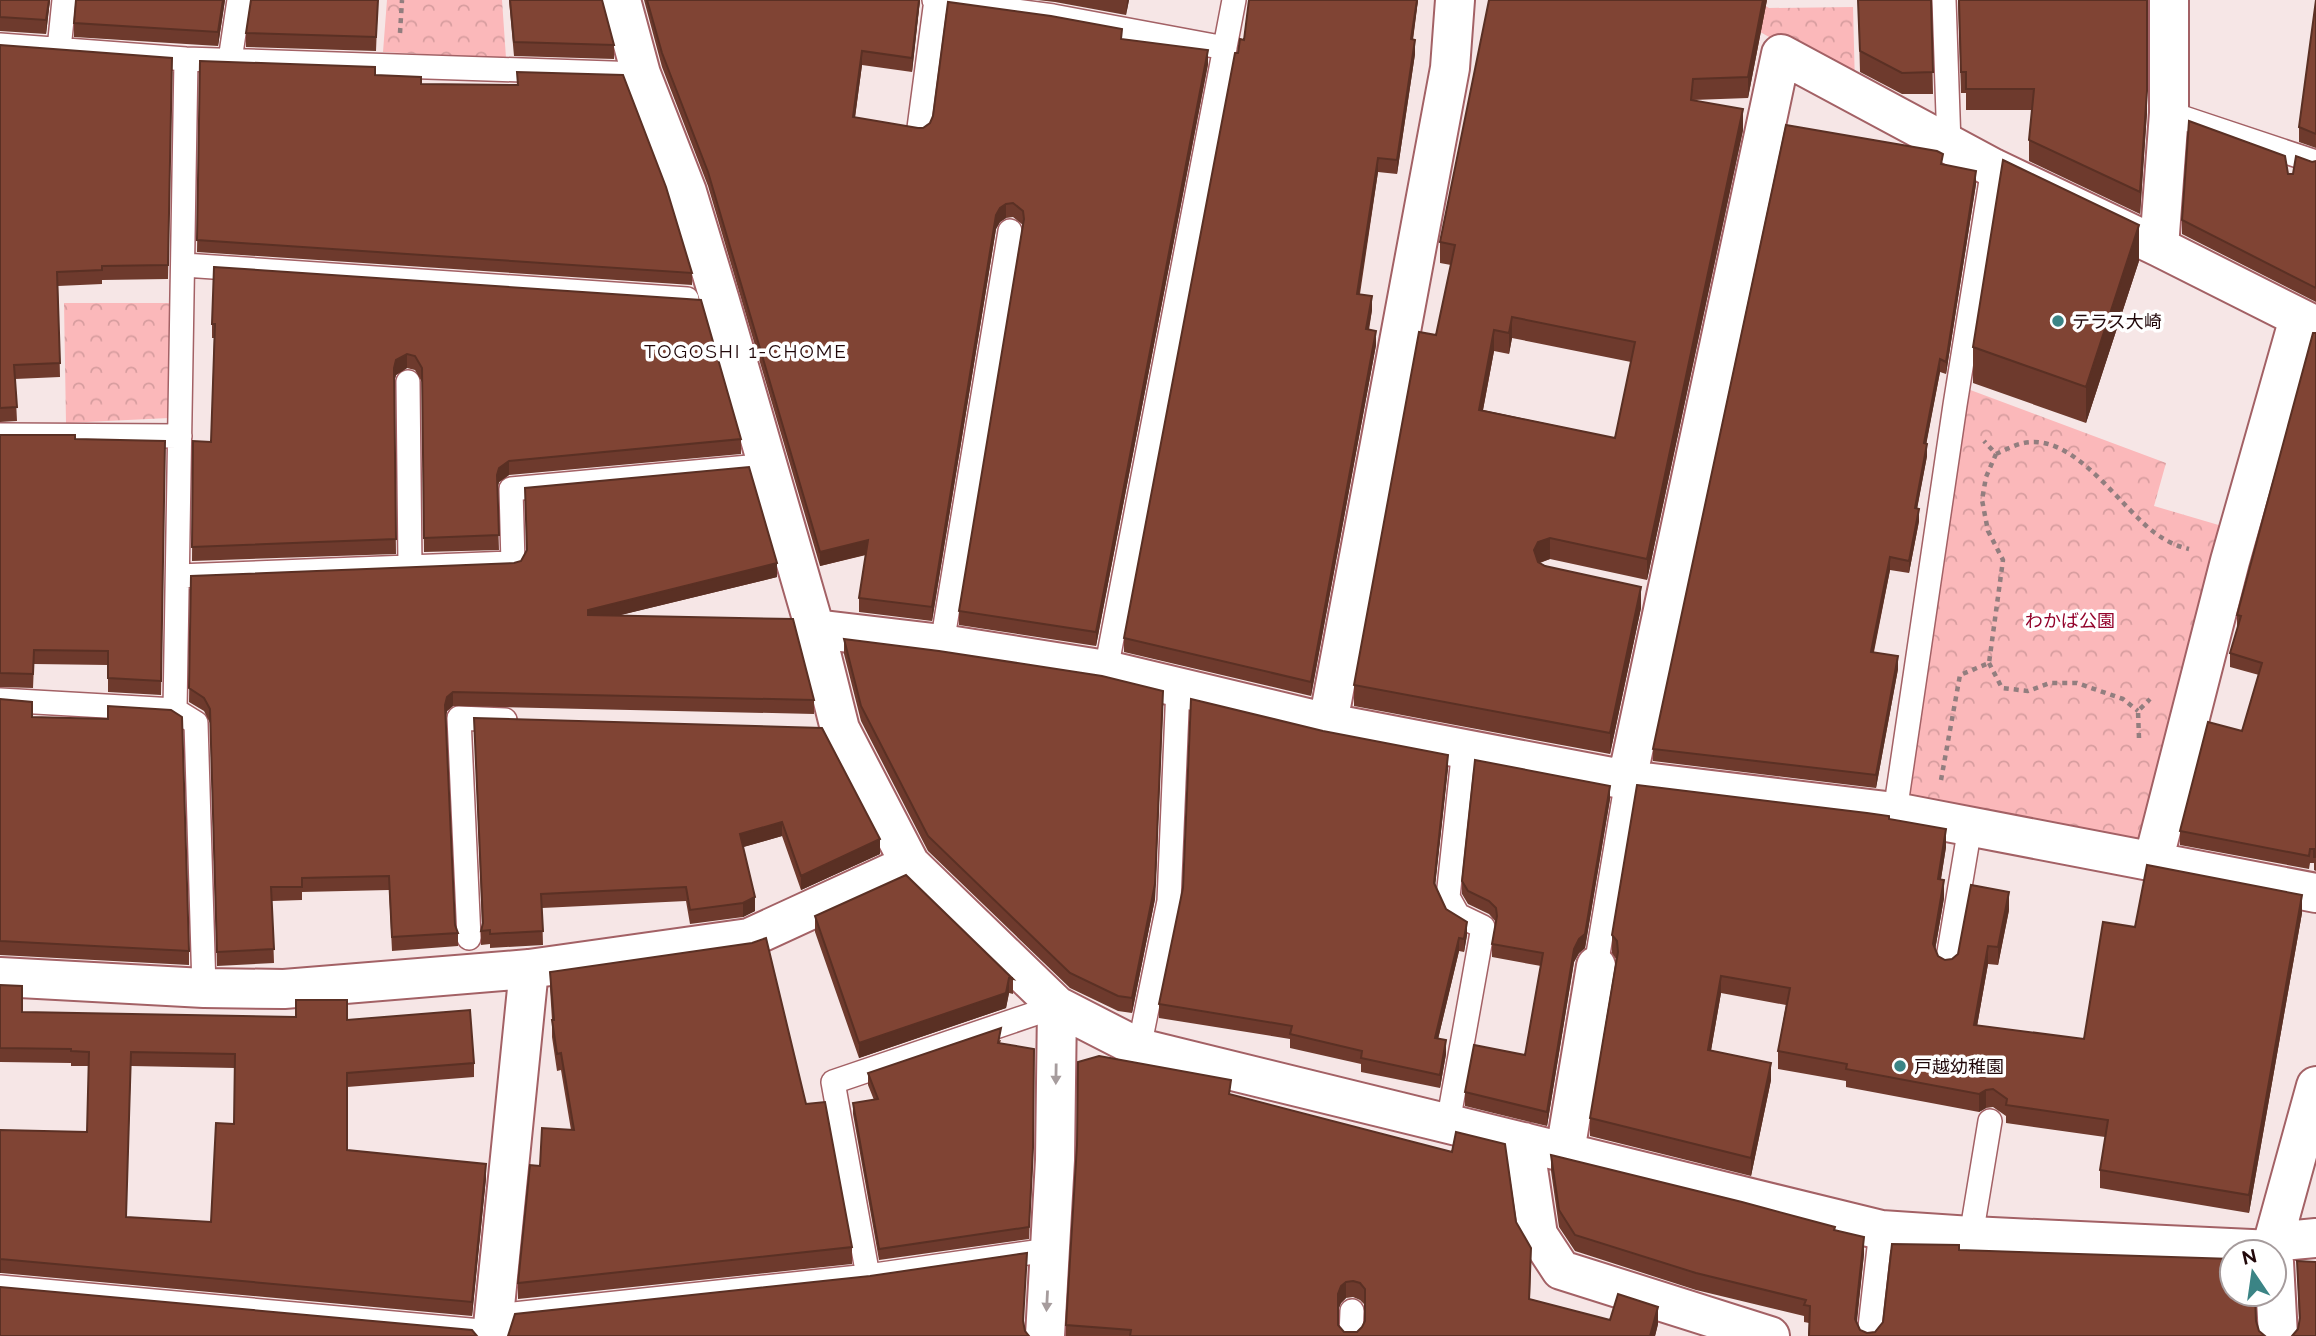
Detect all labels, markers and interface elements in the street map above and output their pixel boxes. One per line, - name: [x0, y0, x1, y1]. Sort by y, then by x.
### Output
- place label: テラス大崎: [2072, 311, 2162, 332]
- marker: テラス大崎: [2050, 313, 2066, 329]
- district label: TOGOSHI 1-CHOME: [644, 340, 848, 362]
- park label: わかば公園: [2025, 610, 2115, 631]
- place label: 戸越幼稚園: [1914, 1056, 2004, 1077]
- marker: 戸越幼稚園: [1892, 1058, 1908, 1074]
- one-way arrow: [1050, 1063, 1062, 1085]
- north arrow: [2218, 1238, 2288, 1308]
- text: N: [2240, 1244, 2259, 1269]
- one-way arrow: [1041, 1290, 1052, 1312]

